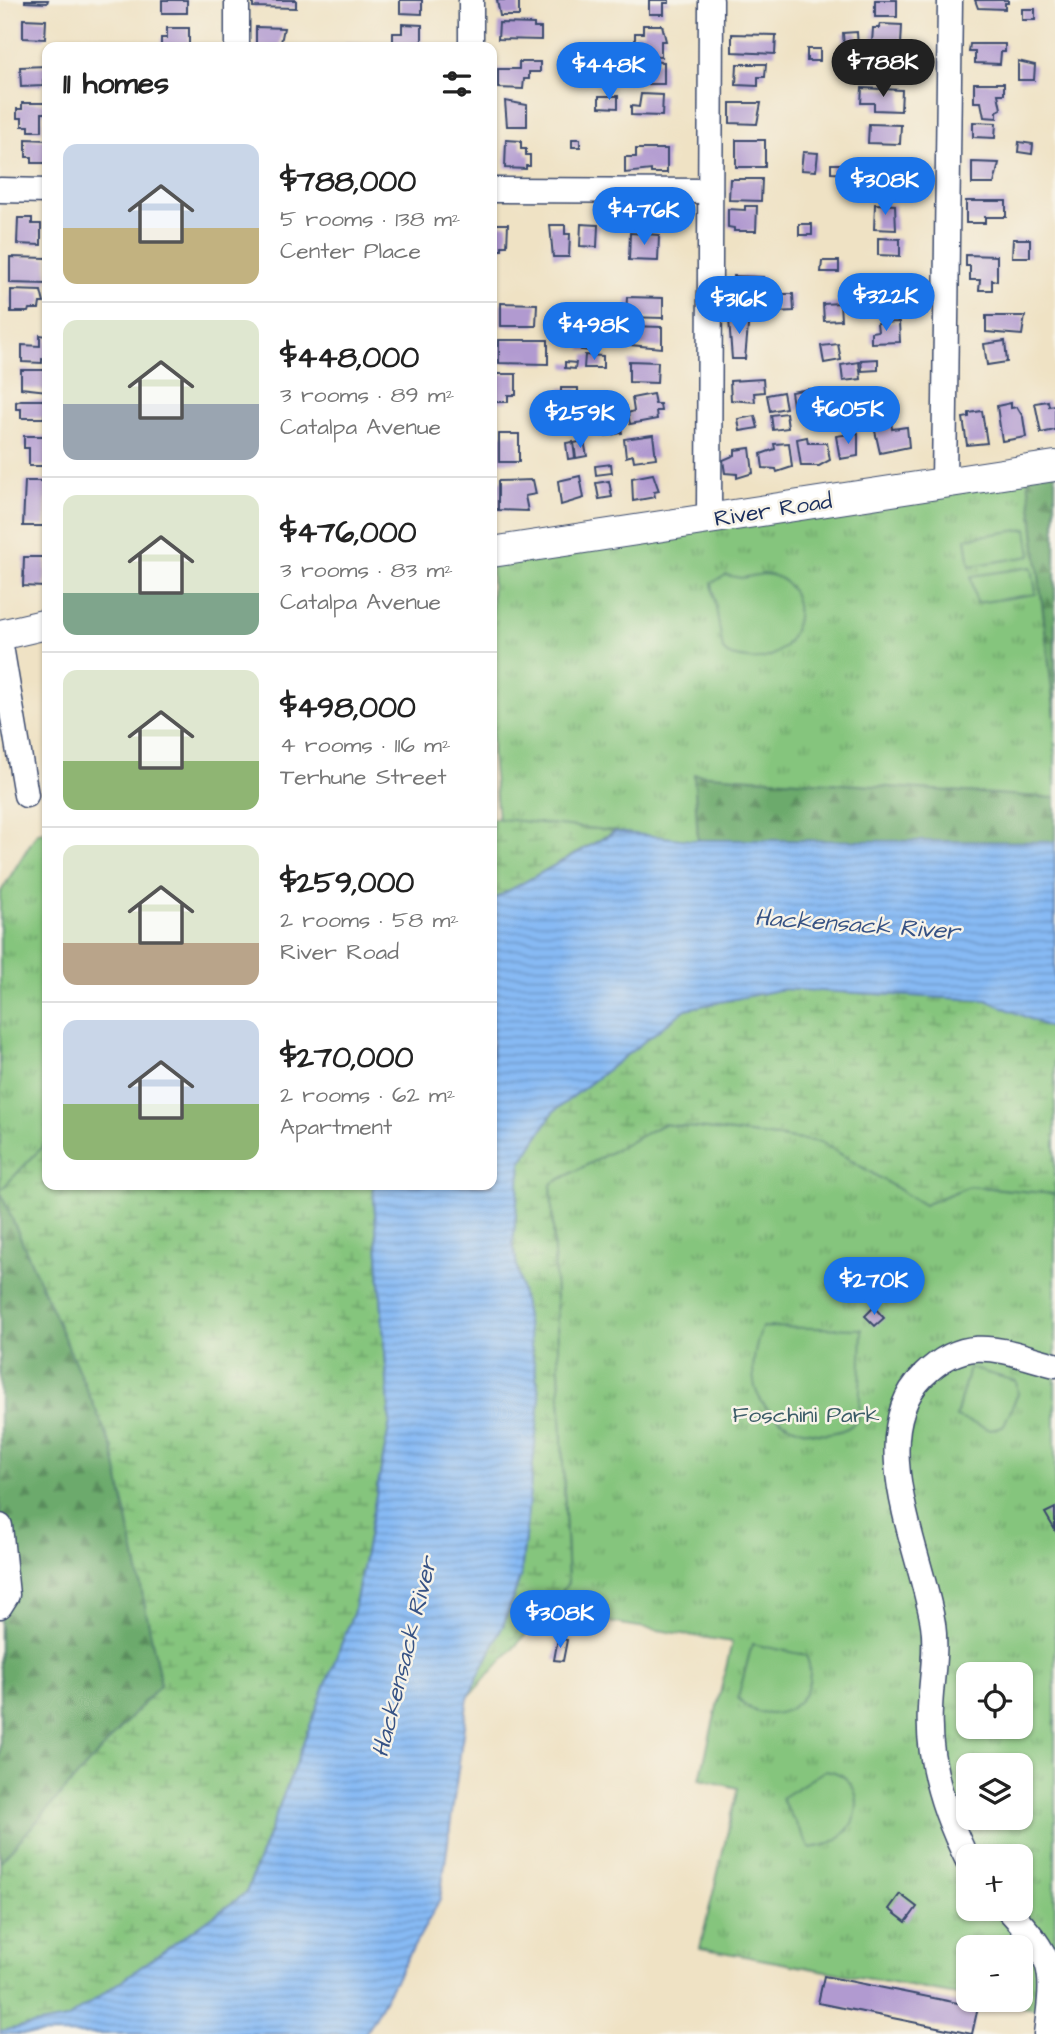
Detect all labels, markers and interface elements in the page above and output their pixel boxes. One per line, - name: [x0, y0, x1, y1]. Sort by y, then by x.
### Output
- pin: $788K: [834, 40, 932, 99]
- pin: $448K: [560, 42, 658, 102]
- text: $788K: [848, 46, 918, 78]
- text: $448K: [573, 49, 645, 81]
- text: 11 homes: [63, 63, 169, 105]
- icon: filters: [438, 65, 476, 103]
- pin: $308K: [836, 158, 934, 217]
- text: $788,000: [280, 161, 416, 203]
- text: $308K: [851, 164, 919, 196]
- icon: home: [119, 172, 203, 256]
- pin: $476K: [595, 188, 693, 247]
- text: $476K: [609, 194, 679, 226]
- text: 5 rooms · 138 m²: [280, 203, 460, 235]
- text: Center Place: [280, 235, 421, 267]
- pin: $322K: [837, 274, 935, 333]
- pin: $316K: [690, 276, 788, 336]
- text: $322K: [854, 280, 918, 312]
- text: $316K: [711, 283, 767, 315]
- pin: $498K: [545, 302, 643, 362]
- text: $498K: [559, 309, 629, 341]
- text: $448,000: [280, 337, 419, 379]
- icon: home: [119, 348, 203, 432]
- text: 3 rooms · 89 m²: [280, 379, 454, 411]
- pin: $605K: [799, 386, 897, 446]
- pin: $259K: [531, 391, 629, 450]
- text: $605K: [812, 393, 884, 425]
- text: $259K: [545, 397, 615, 429]
- text: Catalpa Avenue: [280, 411, 441, 443]
- street label: River Road: [712, 485, 835, 535]
- text: $476,000: [280, 512, 417, 554]
- icon: home: [119, 523, 203, 607]
- text: 3 rooms · 83 m²: [280, 554, 453, 586]
- text: Catalpa Avenue: [280, 586, 441, 618]
- text: $498,000: [280, 687, 416, 729]
- icon: home: [119, 698, 203, 782]
- text: 4 rooms · 116 m²: [280, 729, 451, 761]
- text: Terhune Street: [280, 761, 447, 793]
- text: $259,000: [280, 862, 414, 904]
- icon: home: [119, 873, 203, 957]
- water label: Hackensack River: [754, 901, 963, 949]
- text: 2 rooms · 58 m²: [280, 904, 459, 936]
- text: River Road: [280, 936, 399, 968]
- text: $270,000: [280, 1037, 413, 1079]
- icon: home: [119, 1048, 203, 1132]
- text: 2 rooms · 62 m²: [280, 1079, 455, 1111]
- text: Apartment: [280, 1111, 392, 1143]
- pin: $270K: [825, 1258, 923, 1317]
- text: $270K: [840, 1264, 908, 1296]
- park label: Foschini Park: [732, 1399, 880, 1431]
- water label: Hackensack River: [364, 1551, 447, 1761]
- pin: $308K: [511, 1590, 609, 1650]
- text: $308K: [526, 1597, 594, 1629]
- map controls: [956, 1662, 1033, 2012]
- button: locate: [956, 1662, 1033, 1739]
- button: layers: [956, 1753, 1033, 1830]
- button: +: [956, 1844, 1033, 1921]
- button: −: [956, 1935, 1033, 2012]

